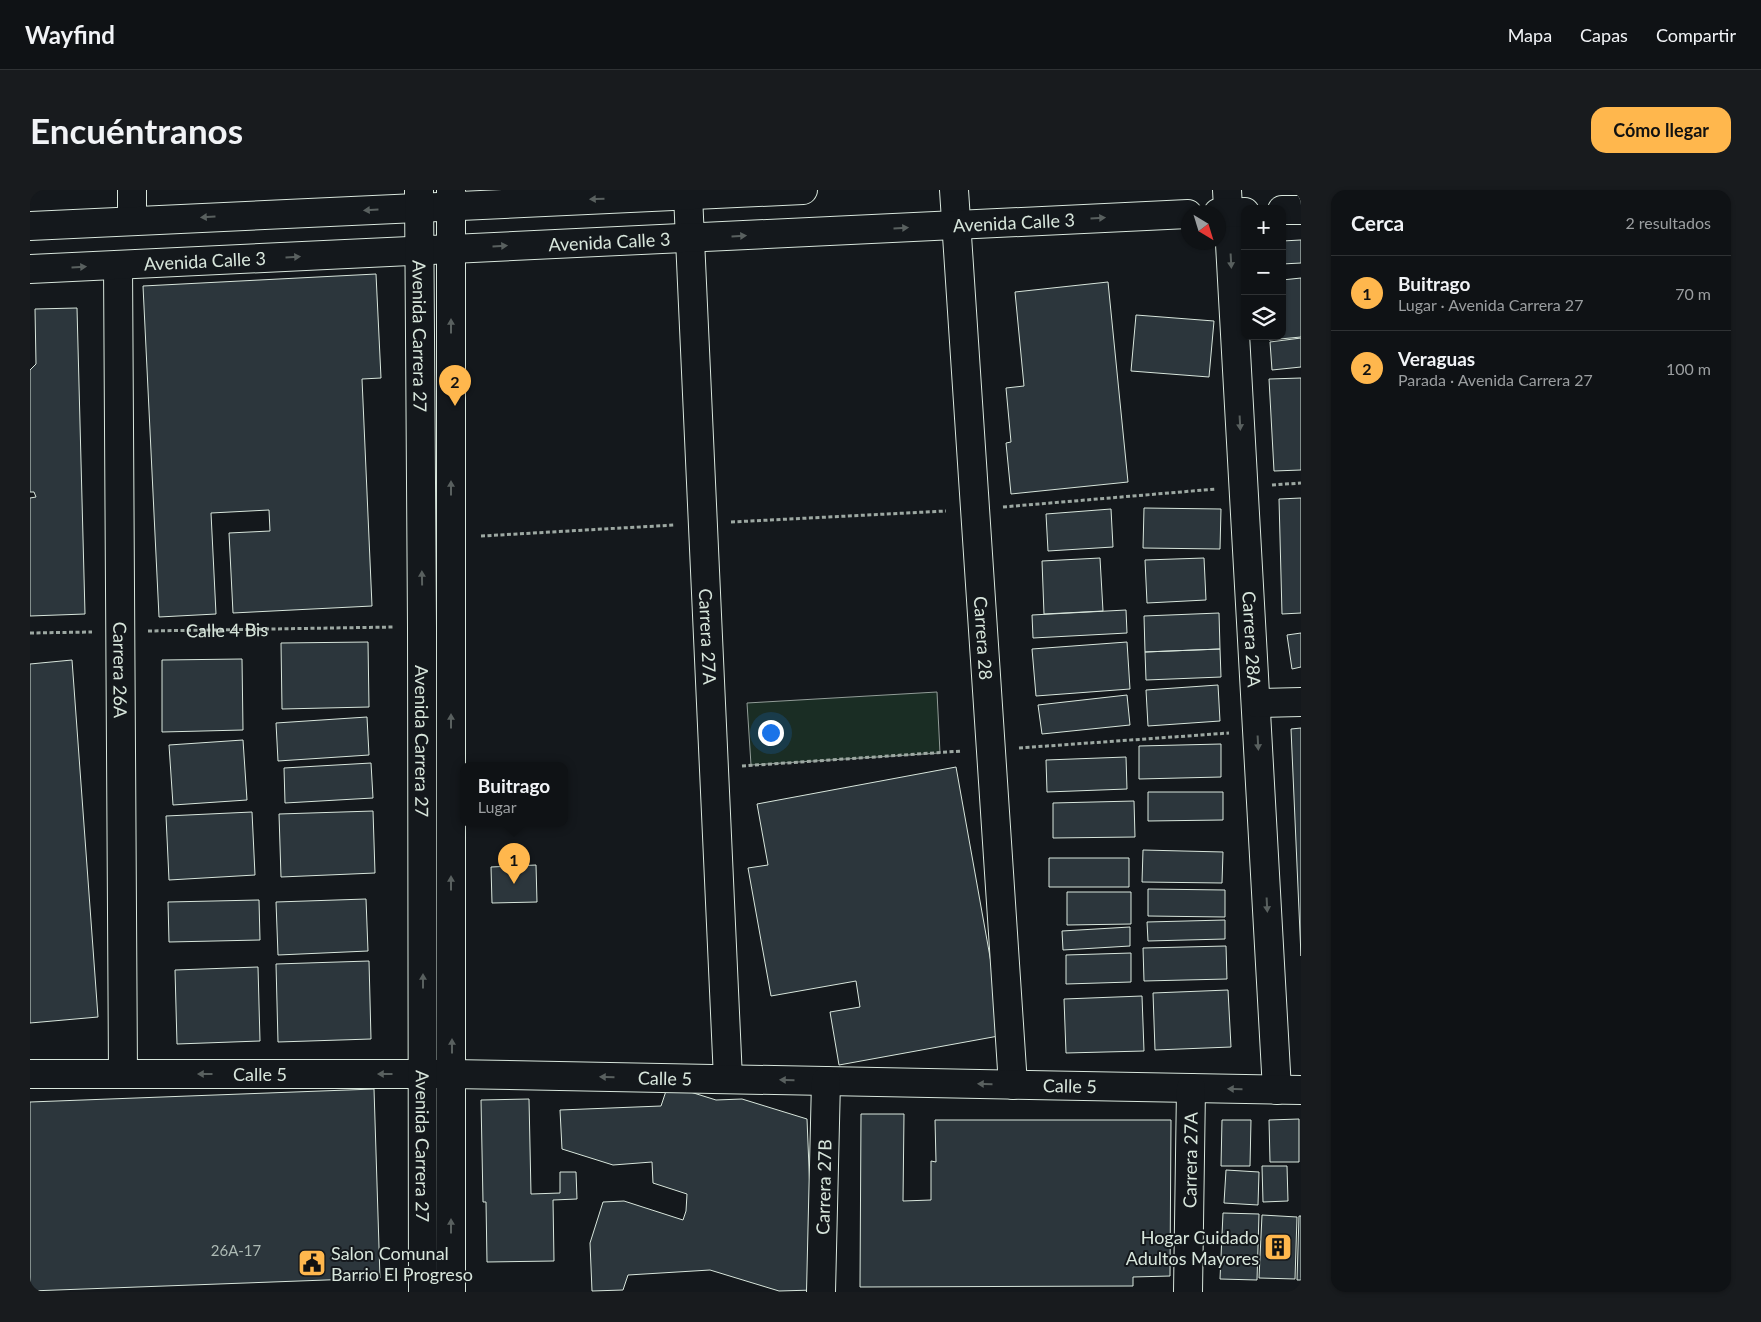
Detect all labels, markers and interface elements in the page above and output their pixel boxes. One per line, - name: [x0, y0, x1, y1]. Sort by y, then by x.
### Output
- text: Wayfind: [25, 20, 115, 49]
- text: Mapa: [1508, 24, 1552, 46]
- text: Capas: [1580, 24, 1628, 46]
- text: Compartir: [1656, 24, 1736, 46]
- button: Cómo llegar: [1591, 107, 1731, 153]
- text: Encuéntranos: [30, 109, 243, 151]
- one-way arrow: [588, 196, 604, 204]
- north arrow: [1181, 205, 1226, 250]
- map controls: [1241, 205, 1286, 340]
- button: +: [1241, 205, 1286, 250]
- one-way arrow: [362, 206, 378, 214]
- street label: Avenida Calle 3: [952, 208, 1075, 236]
- text: Cerca: [1351, 210, 1404, 235]
- text: 2 resultados: [1625, 213, 1711, 232]
- one-way arrow: [200, 214, 216, 222]
- one-way arrow: [1091, 214, 1107, 222]
- one-way arrow: [893, 224, 909, 232]
- street label: Avenida Calle 3: [548, 228, 671, 255]
- one-way arrow: [731, 231, 747, 239]
- one-way arrow: [492, 242, 508, 250]
- street label: Avenida Calle 3: [143, 247, 266, 275]
- button: −: [1241, 250, 1286, 295]
- one-way arrow: [286, 253, 302, 261]
- one-way arrow: [1228, 253, 1236, 269]
- street label: Avenida Carrera 27: [408, 260, 432, 412]
- one-way arrow: [71, 262, 87, 270]
- text: Buitrago: [1398, 272, 1470, 295]
- text: 1: [1362, 284, 1372, 303]
- text: 70 m: [1675, 284, 1711, 303]
- button: layers: [1241, 295, 1286, 340]
- text: Lugar · Avenida Carrera 27: [1398, 295, 1583, 314]
- one-way arrow: [447, 317, 455, 333]
- text: Veraguas: [1398, 347, 1475, 370]
- text: 2: [1362, 359, 1372, 378]
- text: 100 m: [1666, 359, 1711, 378]
- pin: 2: [439, 365, 471, 406]
- text: Parada · Avenida Carrera 27: [1398, 370, 1593, 389]
- one-way arrow: [1237, 416, 1245, 432]
- one-way arrow: [447, 480, 455, 496]
- one-way arrow: [418, 570, 426, 586]
- street label: Carrera 27A: [695, 588, 721, 686]
- street label: Carrera 28A: [1238, 591, 1266, 689]
- street label: Carrera 28: [970, 595, 997, 681]
- street label: Calle 4 Bis: [186, 618, 268, 641]
- street label: Carrera 26A: [109, 622, 132, 719]
- street label: Avenida Carrera 27: [411, 665, 433, 817]
- one-way arrow: [447, 713, 455, 729]
- your location: [758, 720, 784, 746]
- one-way arrow: [1254, 735, 1262, 751]
- popup: [460, 762, 568, 827]
- text: Buitrago: [478, 774, 550, 797]
- text: Lugar: [478, 797, 517, 816]
- pin: 1: [498, 843, 530, 884]
- one-way arrow: [447, 875, 455, 891]
- one-way arrow: [1263, 897, 1271, 913]
- one-way arrow: [419, 973, 427, 989]
- one-way arrow: [448, 1038, 456, 1054]
- street label: Calle 5: [233, 1063, 287, 1085]
- street label: Calle 5: [638, 1067, 692, 1090]
- one-way arrow: [197, 1070, 213, 1078]
- one-way arrow: [377, 1070, 393, 1078]
- street label: Avenida Carrera 27: [412, 1070, 434, 1222]
- one-way arrow: [599, 1073, 615, 1081]
- street label: Calle 5: [1043, 1074, 1097, 1097]
- one-way arrow: [779, 1076, 795, 1084]
- one-way arrow: [977, 1080, 993, 1088]
- one-way arrow: [1227, 1085, 1243, 1093]
- street label: Carrera 27A: [1178, 1111, 1202, 1208]
- street label: Carrera 27B: [811, 1139, 836, 1235]
- one-way arrow: [447, 1218, 455, 1234]
- place label: Hogar Cuidado Adultos Mayores: [1126, 1226, 1259, 1269]
- building icon: Hogar Cuidado Adultos Mayores: [1263, 1232, 1293, 1262]
- house number: 26A-17: [211, 1241, 262, 1259]
- place label: Salon Comunal Barrio El Progreso: [331, 1242, 473, 1285]
- public building icon: Salon Comunal Barrio El Progreso: [297, 1248, 327, 1278]

